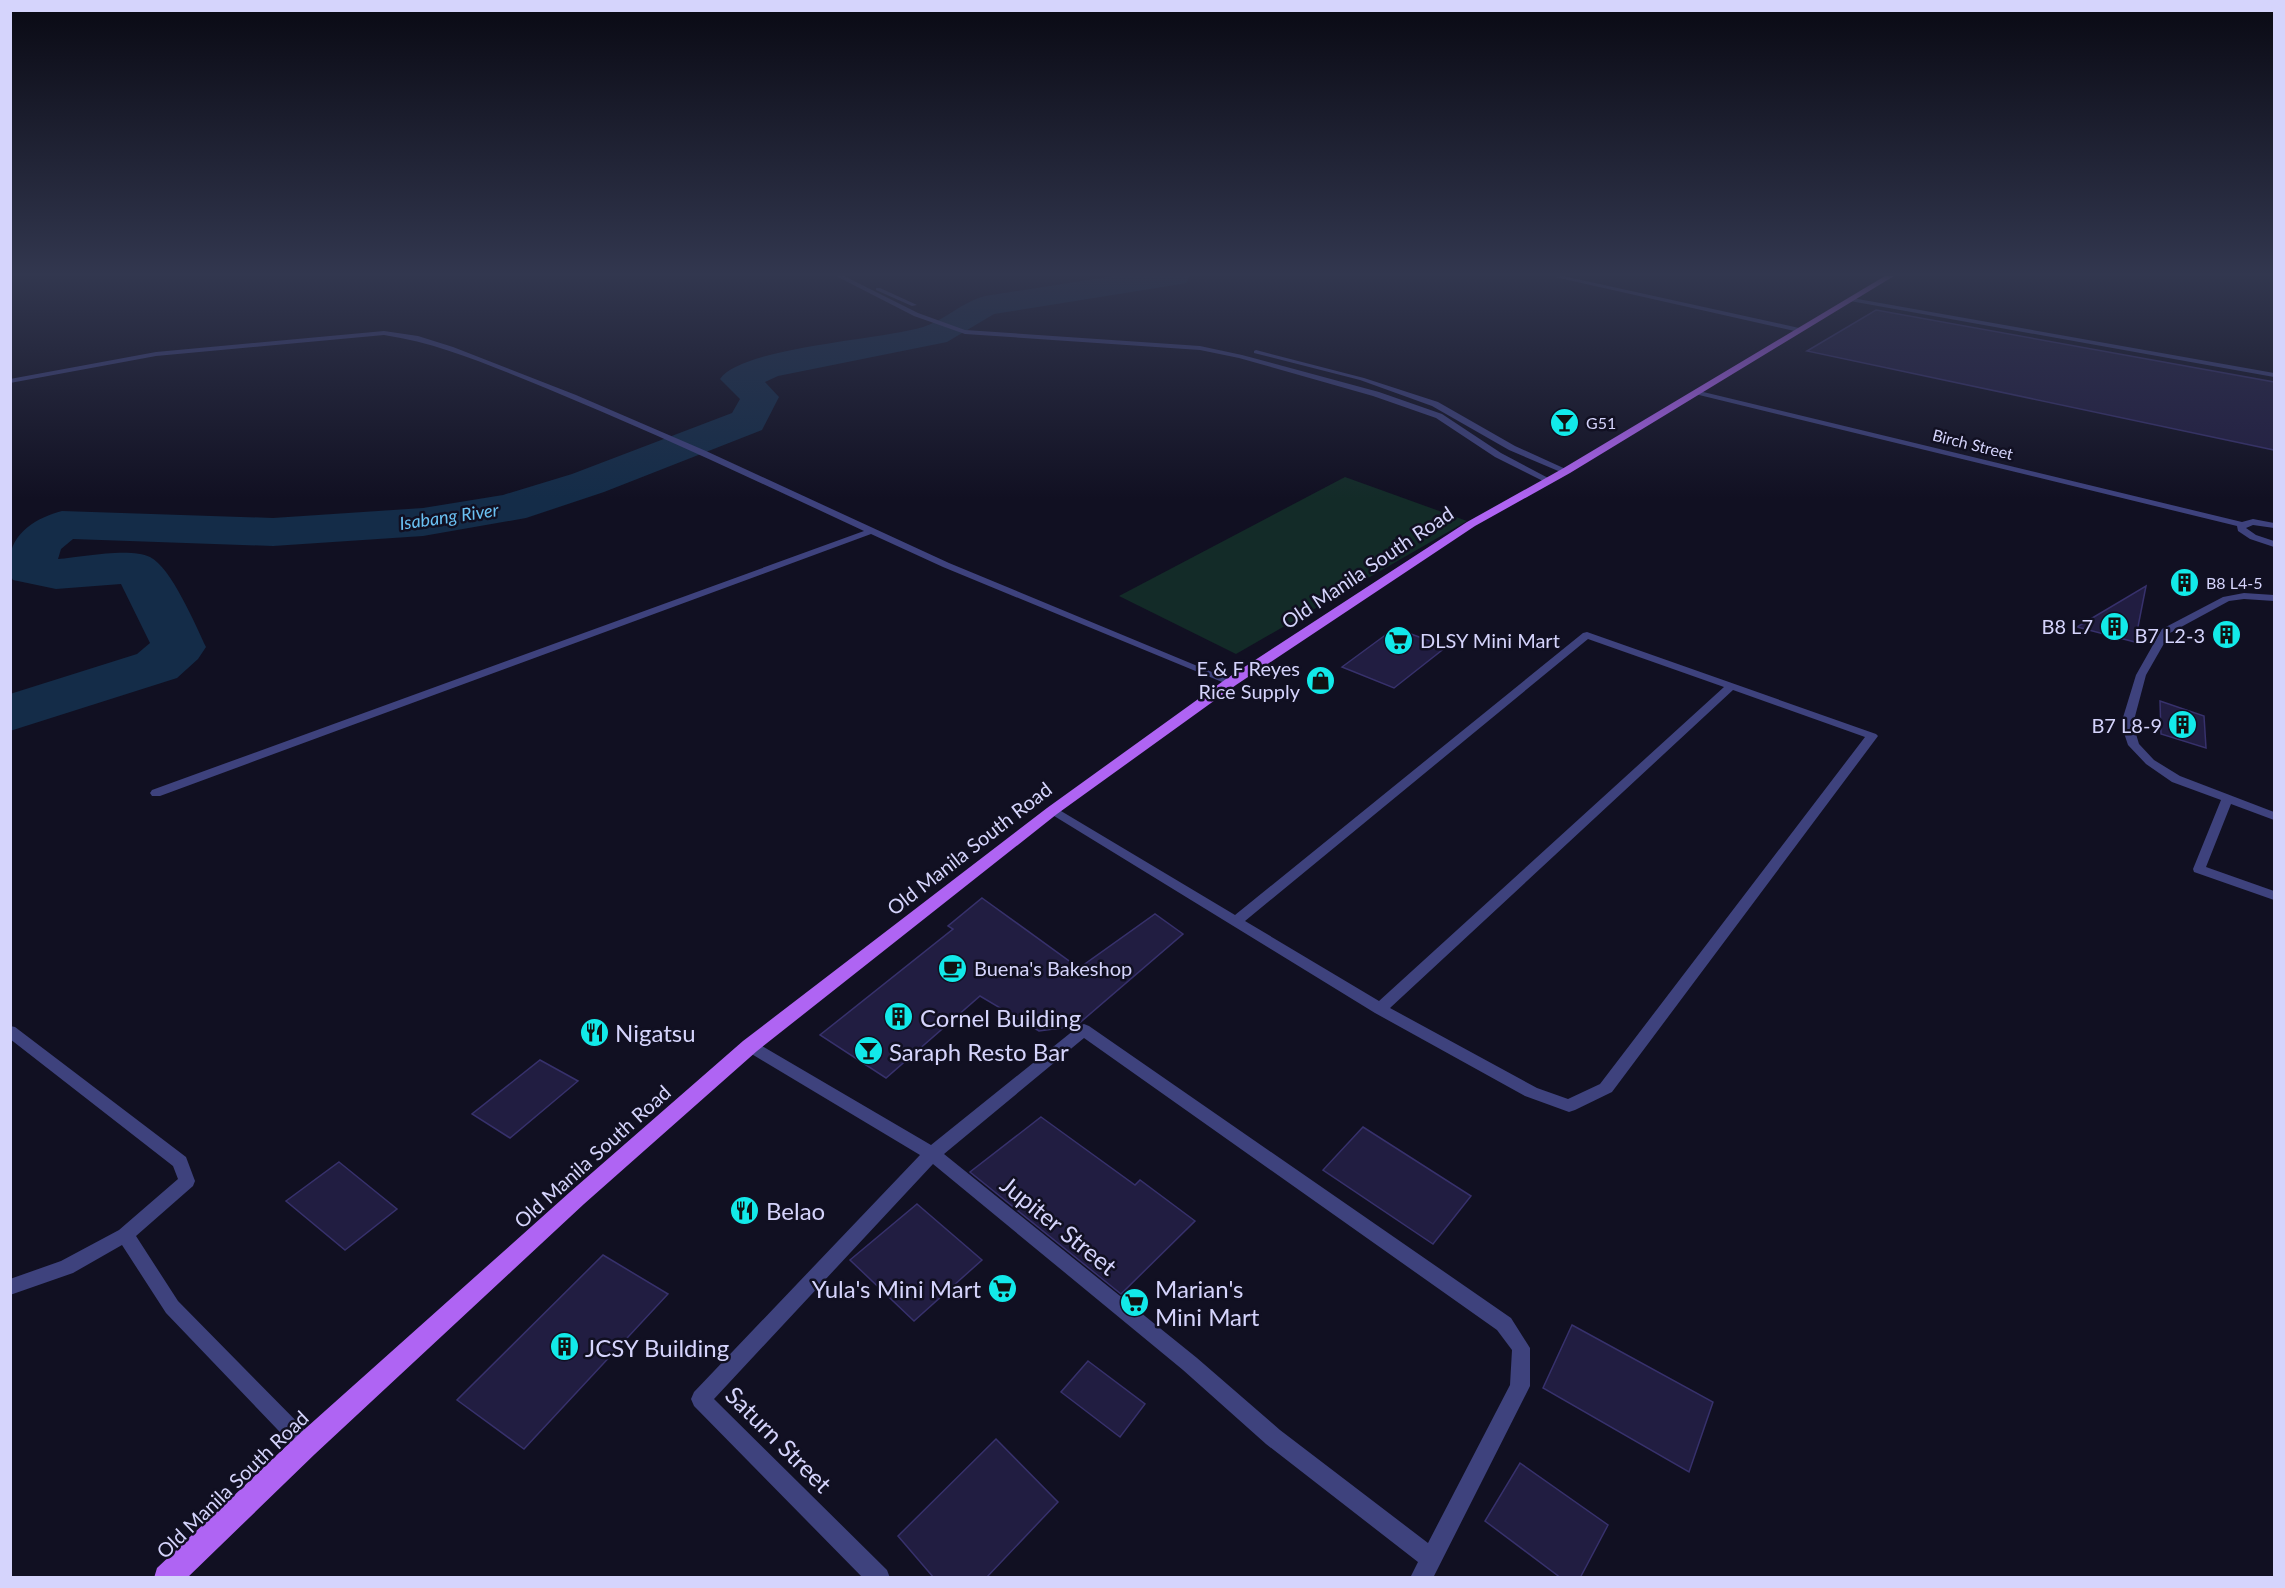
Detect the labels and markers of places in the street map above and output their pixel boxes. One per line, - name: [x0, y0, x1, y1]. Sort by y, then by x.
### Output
- bar icon: G51: [1549, 406, 1581, 438]
- place label: G51: [1586, 413, 1616, 432]
- building icon: B8 L4-5: [2169, 566, 2201, 598]
- place label: B8 L4-5: [2206, 573, 2262, 592]
- building icon: B8 L7: [2098, 610, 2130, 642]
- place label: B8 L7: [2041, 614, 2093, 638]
- building icon: B7 L2-3: [2210, 619, 2242, 651]
- place label: B7 L2-3: [2134, 623, 2205, 647]
- supermarket icon: DLSY Mini Mart: [1383, 624, 1415, 656]
- place label: DLSY Mini Mart: [1420, 628, 1560, 652]
- place label: E & F Reyes Rice Supply: [1197, 656, 1301, 703]
- shop icon: E & F Reyes Rice Supply: [1305, 664, 1337, 696]
- building icon: B7 L8-9: [2167, 709, 2199, 741]
- place label: B7 L8-9: [2091, 713, 2162, 737]
- cafe icon: Buena's Bakeshop: [937, 952, 969, 984]
- place label: Buena's Bakeshop: [974, 956, 1132, 980]
- building icon: Cornel Building: [883, 1001, 915, 1033]
- place label: Cornel Building: [920, 1003, 1081, 1032]
- restaurant icon: Nigatsu: [578, 1016, 610, 1048]
- place label: Nigatsu: [615, 1018, 696, 1047]
- bar icon: Saraph Resto Bar: [852, 1035, 884, 1067]
- place label: Saraph Resto Bar: [889, 1037, 1069, 1066]
- restaurant icon: Belao: [729, 1194, 761, 1226]
- place label: Belao: [766, 1196, 825, 1225]
- supermarket icon: Yula's Mini Mart: [986, 1272, 1018, 1304]
- place label: Yula's Mini Mart: [812, 1274, 981, 1303]
- place label: Marian's Mini Mart: [1155, 1274, 1260, 1331]
- supermarket icon: Marian's Mini Mart: [1118, 1286, 1150, 1318]
- building icon: JCSY Building: [548, 1331, 580, 1363]
- place label: JCSY Building: [585, 1333, 729, 1362]

